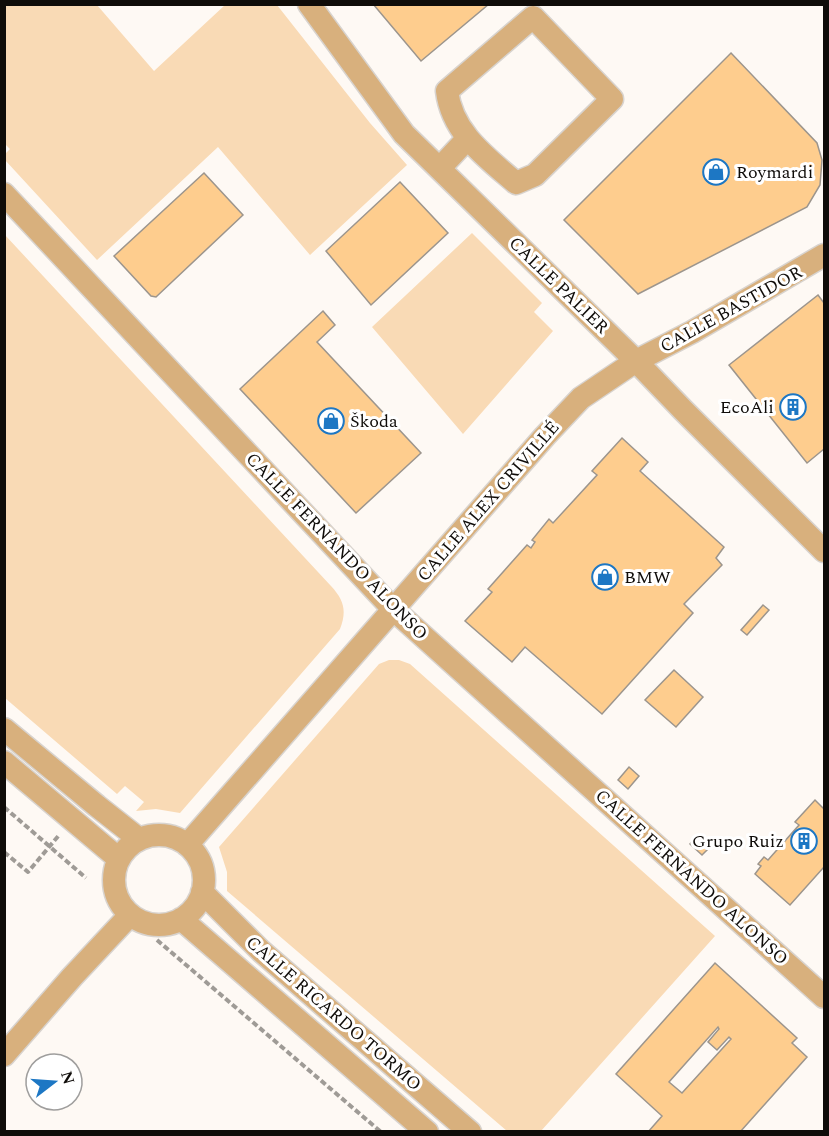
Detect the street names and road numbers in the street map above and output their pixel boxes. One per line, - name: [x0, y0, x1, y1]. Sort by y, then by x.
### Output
- street label: CALLE PALIER: [502, 230, 615, 340]
- street label: CALLE BASTIDOR: [655, 259, 807, 360]
- street label: CALLE ALEX CRIVILLÉ: [411, 415, 566, 588]
- street label: CALLE FERNANDO ALONSO: [239, 446, 434, 646]
- street label: CALLE FERNANDO ALONSO: [589, 783, 794, 972]
- street label: CALLE RICARDO TORMO: [240, 929, 428, 1097]

